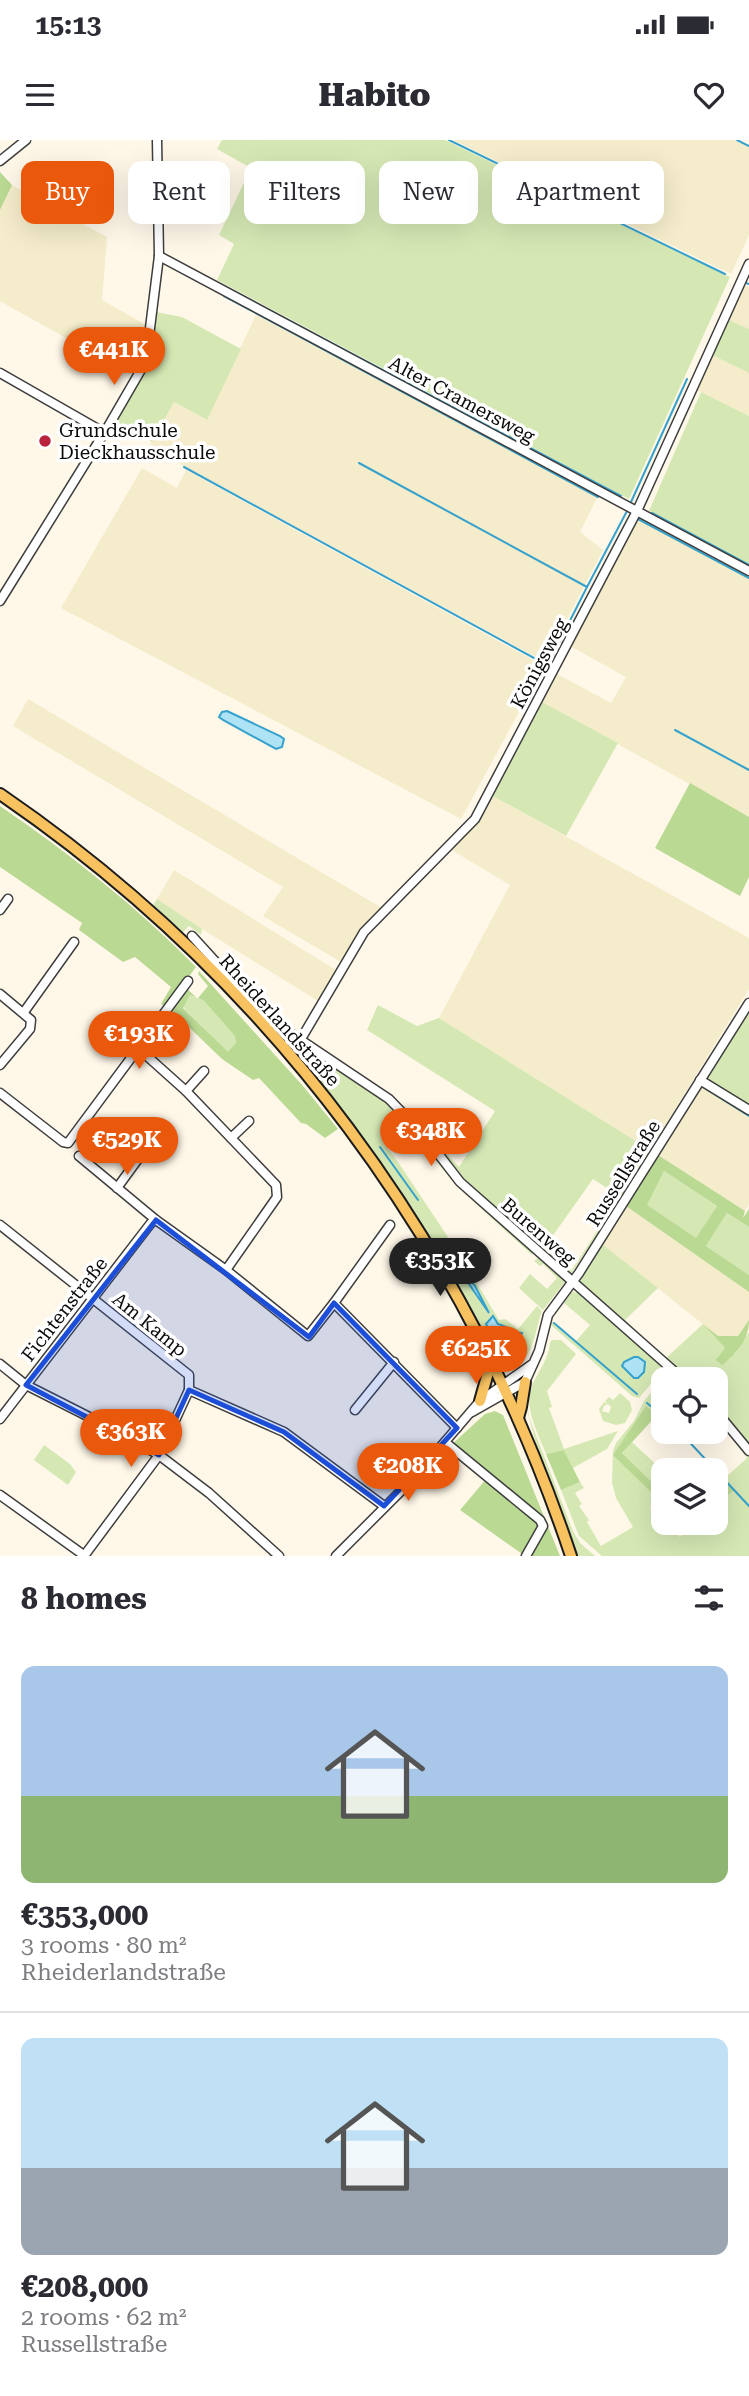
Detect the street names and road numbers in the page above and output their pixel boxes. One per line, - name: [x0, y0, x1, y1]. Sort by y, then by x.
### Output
- street label: Alter Cramersweg: [385, 351, 539, 448]
- street label: Königsweg: [506, 614, 573, 713]
- street label: Rheiderlandstraße: [214, 950, 345, 1091]
- street label: Russellstraße: [582, 1116, 665, 1231]
- street label: Burenweg: [497, 1193, 581, 1270]
- street label: Fichtenstraße: [16, 1252, 112, 1366]
- street label: Am Kamp: [108, 1287, 192, 1361]

